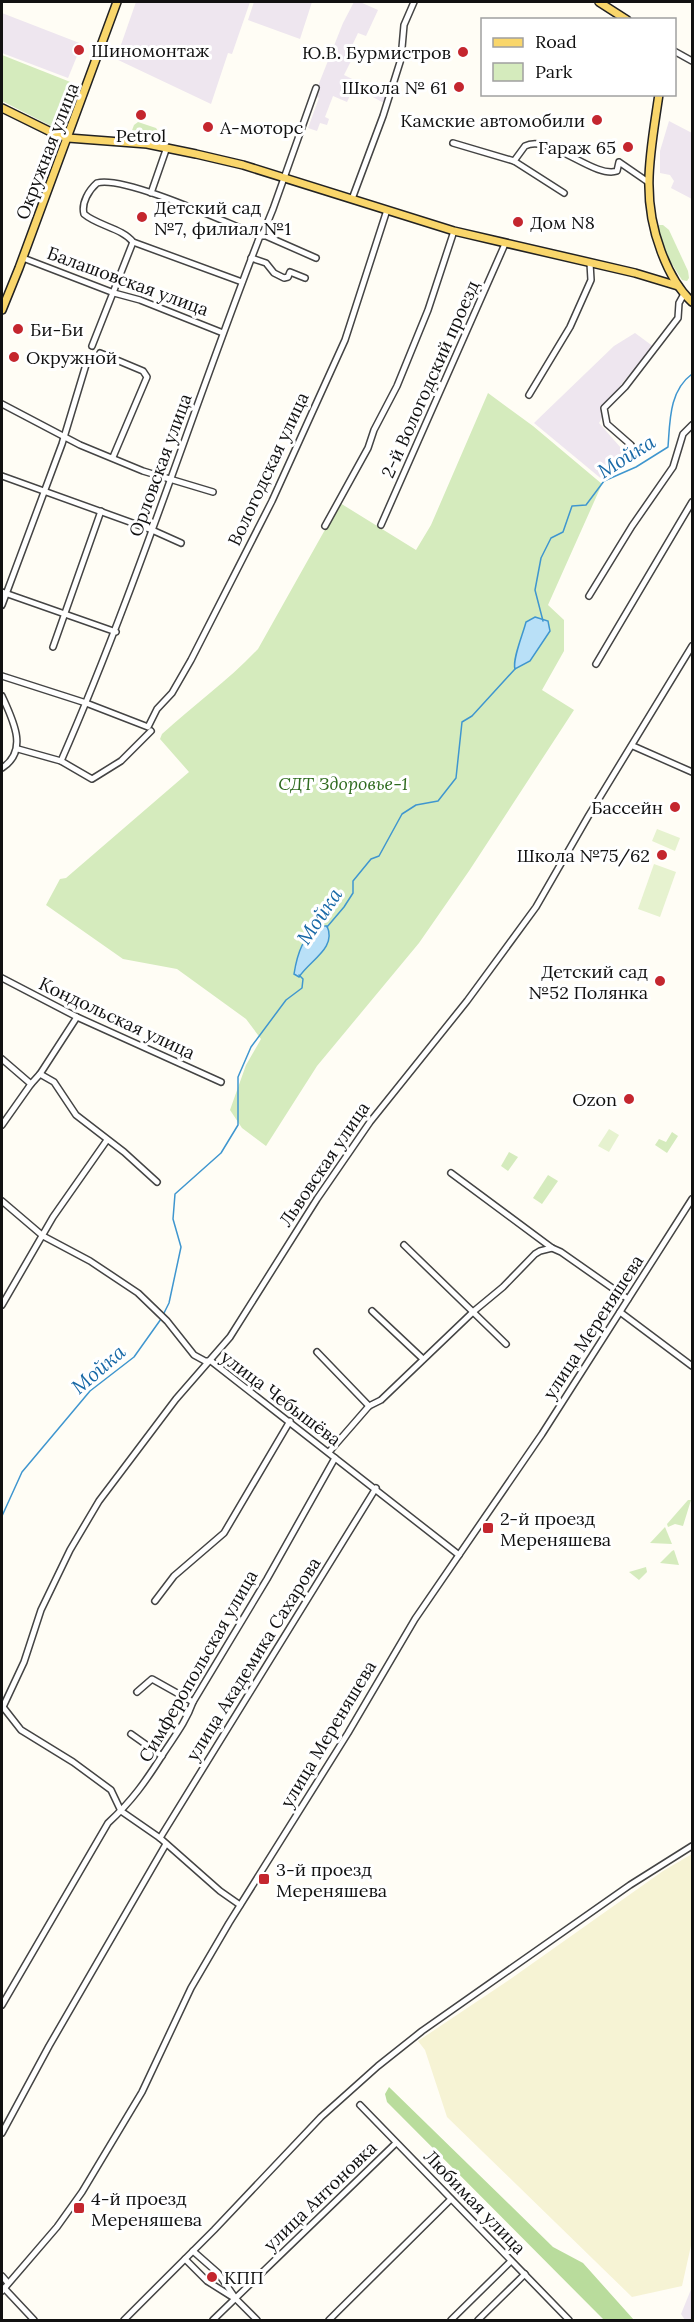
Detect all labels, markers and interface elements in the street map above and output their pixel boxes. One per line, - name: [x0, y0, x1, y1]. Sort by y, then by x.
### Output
- legend: [481, 18, 676, 96]
- text: Road: [535, 30, 577, 53]
- place label: Шиномонтаж: [91, 39, 209, 62]
- place label: Ю.В. Бурмистров: [302, 41, 451, 64]
- marker: Шиномонтаж: [72, 43, 86, 57]
- marker: Ю.В. Бурмистров: [456, 45, 470, 59]
- text: Park: [535, 60, 573, 83]
- place label: Школа № 61: [342, 76, 447, 99]
- street label: Окружная улица: [10, 79, 84, 223]
- marker: Школа № 61: [452, 80, 466, 94]
- marker: Petrol: [134, 108, 148, 122]
- place label: Камские автомобили: [400, 109, 585, 132]
- marker: Камские автомобили: [590, 113, 604, 127]
- place label: А-моторс: [219, 116, 303, 139]
- marker: А-моторс: [201, 120, 215, 134]
- place label: Petrol: [116, 124, 166, 147]
- place label: Гараж 65: [538, 136, 616, 159]
- marker: Гараж 65: [621, 140, 635, 154]
- place label: Детский сад №7, филиал №1: [154, 196, 291, 240]
- marker: Детский сад №7, филиал №1: [135, 210, 149, 224]
- place label: Дом N8: [530, 211, 595, 234]
- marker: Дом N8: [511, 215, 525, 229]
- street label: Балашовская улица: [44, 241, 212, 321]
- street label: 2-й Вологодский проезд: [376, 276, 484, 481]
- place label: Би-Би: [30, 318, 83, 341]
- marker: Би-Би: [11, 322, 25, 336]
- place label: Окружной: [26, 346, 117, 369]
- marker: Окружной: [7, 350, 21, 364]
- street label: Вологодская улица: [222, 389, 314, 549]
- street label: Орловская улица: [123, 390, 197, 540]
- water label: Мойка: [593, 429, 659, 483]
- park label: СДТ Здоровье-1: [278, 772, 408, 795]
- place label: Бассейн: [591, 796, 663, 819]
- marker: Бассейн: [668, 800, 682, 814]
- place label: Школа №75/62: [517, 844, 650, 867]
- marker: Школа №75/62: [655, 848, 669, 862]
- water label: Мойка: [291, 883, 347, 949]
- place label: Детский сад №52 Полянка: [529, 960, 648, 1004]
- street label: Кондольская улица: [35, 972, 199, 1064]
- marker: Детский сад №52 Полянка: [653, 974, 667, 988]
- place label: Ozon: [572, 1088, 617, 1111]
- marker: Ozon: [622, 1092, 636, 1106]
- street label: Львовская улица: [274, 1097, 374, 1231]
- street label: улица Мереняшева: [538, 1250, 648, 1404]
- water label: Мойка: [66, 1339, 130, 1399]
- street label: улица Чебышёва: [216, 1345, 346, 1451]
- place label: 2-й проезд Мереняшева: [500, 1507, 611, 1551]
- marker: 2-й проезд Мереняшева: [481, 1521, 495, 1535]
- street label: улица Академика Сахарова: [181, 1553, 325, 1765]
- street label: Симферопольская улица: [133, 1566, 263, 1766]
- street label: улица Мереняшева: [275, 1656, 381, 1812]
- place label: 3-й проезд Мереняшева: [276, 1858, 387, 1902]
- marker: 3-й проезд Мереняшева: [257, 1872, 271, 1886]
- street label: улица Антоновка: [259, 2136, 381, 2256]
- street label: Любимая улица: [419, 2145, 531, 2259]
- place label: 4-й проезд Мереняшева: [91, 2187, 202, 2231]
- marker: 4-й проезд Мереняшева: [72, 2201, 86, 2215]
- place label: КПП: [224, 2266, 264, 2289]
- marker: КПП: [205, 2270, 219, 2284]

